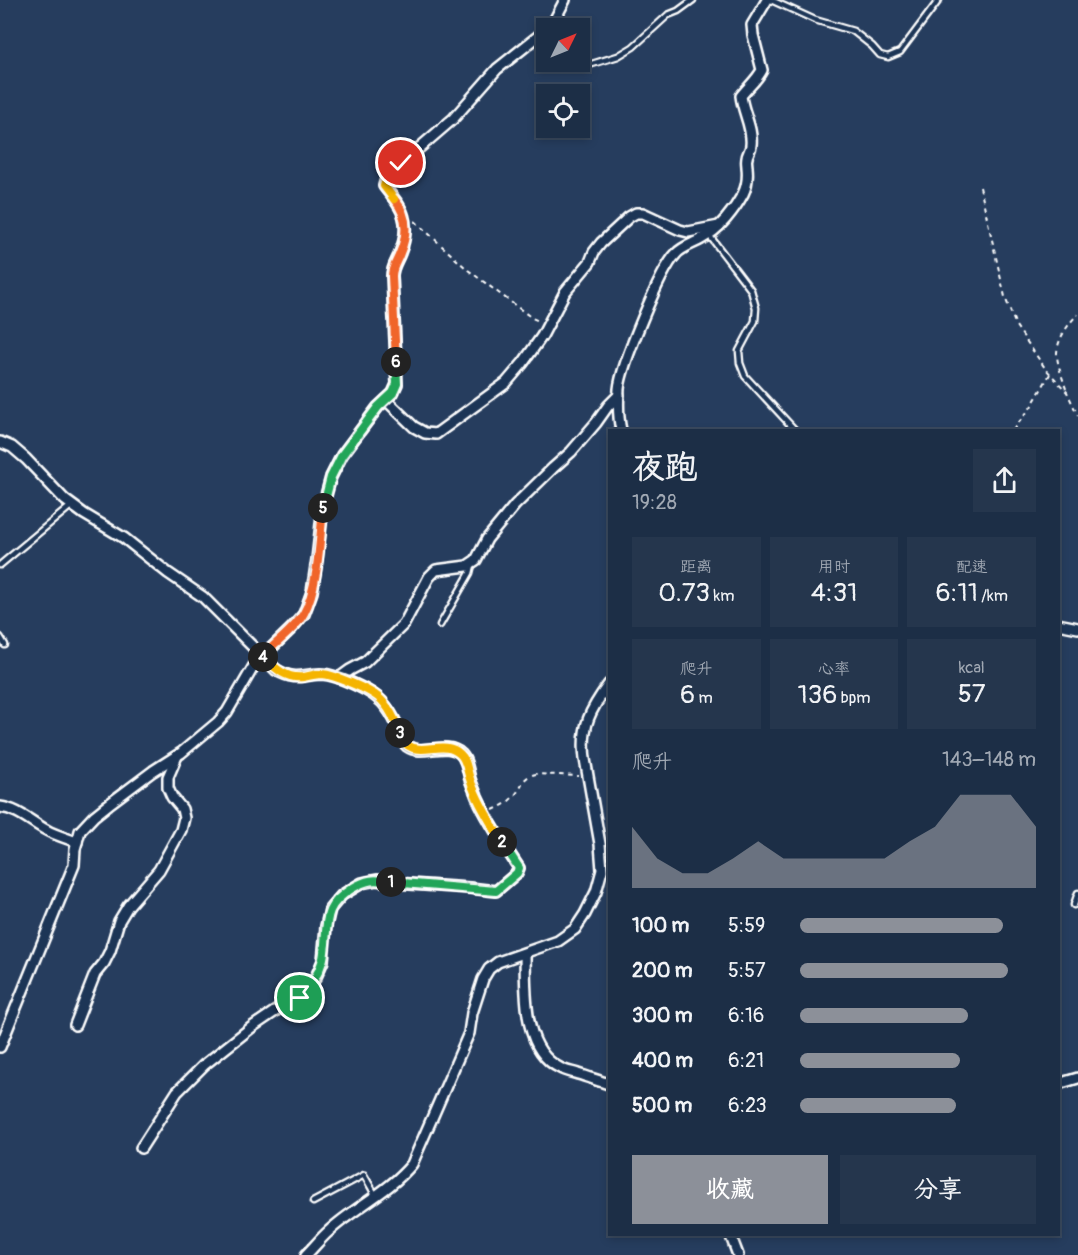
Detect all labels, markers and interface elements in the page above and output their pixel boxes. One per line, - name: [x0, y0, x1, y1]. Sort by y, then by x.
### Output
- north arrow: [536, 18, 590, 72]
- map controls: [536, 18, 590, 138]
- button: locate: [536, 84, 590, 138]
- pin: [375, 137, 426, 188]
- icon: check: [384, 146, 417, 179]
- pin: 6: [381, 347, 411, 377]
- text: 6: [391, 352, 401, 372]
- text: 夜跑: [632, 447, 698, 488]
- button: share: [973, 449, 1036, 512]
- text: 19:28: [632, 490, 677, 515]
- pin: 5: [308, 493, 338, 523]
- text: 5: [319, 498, 327, 518]
- text: 距离: [680, 557, 712, 577]
- text: 用时: [818, 557, 850, 577]
- text: 配速: [956, 557, 988, 577]
- text: 0.73: [658, 577, 710, 609]
- text: 4:31: [811, 577, 857, 609]
- text: 6:11: [935, 577, 978, 609]
- text: km: [710, 586, 734, 606]
- text: /km: [978, 586, 1008, 606]
- pin: 4: [248, 642, 278, 672]
- text: 4: [258, 647, 268, 667]
- text: kcal: [959, 658, 985, 678]
- text: 爬升: [680, 659, 712, 679]
- text: 心率: [818, 659, 850, 679]
- text: 57: [958, 678, 986, 710]
- text: 6: [680, 679, 695, 711]
- text: 136: [798, 679, 837, 711]
- text: m: [695, 688, 713, 708]
- text: bpm: [837, 688, 870, 708]
- pin: 3: [385, 718, 415, 748]
- text: 3: [396, 723, 404, 743]
- text: 143–148 m: [942, 747, 1036, 772]
- text: 爬升: [632, 749, 672, 774]
- pin: 2: [487, 827, 517, 857]
- text: 2: [498, 832, 506, 852]
- pin: 1: [376, 867, 406, 897]
- text: 1: [388, 872, 394, 892]
- text: 100 m: [632, 913, 689, 938]
- text: 5:59: [728, 913, 765, 938]
- text: 200 m: [632, 958, 693, 983]
- text: 5:57: [728, 958, 766, 983]
- pin: [274, 972, 325, 1023]
- icon: arrive: [283, 981, 316, 1014]
- text: 300 m: [632, 1003, 693, 1028]
- text: 6:16: [728, 1003, 764, 1028]
- text: 400 m: [632, 1048, 693, 1073]
- text: 6:21: [728, 1048, 764, 1073]
- text: 500 m: [632, 1093, 692, 1118]
- text: 6:23: [728, 1093, 767, 1118]
- button: 收藏: [632, 1155, 828, 1224]
- button: 分享: [840, 1155, 1036, 1224]

